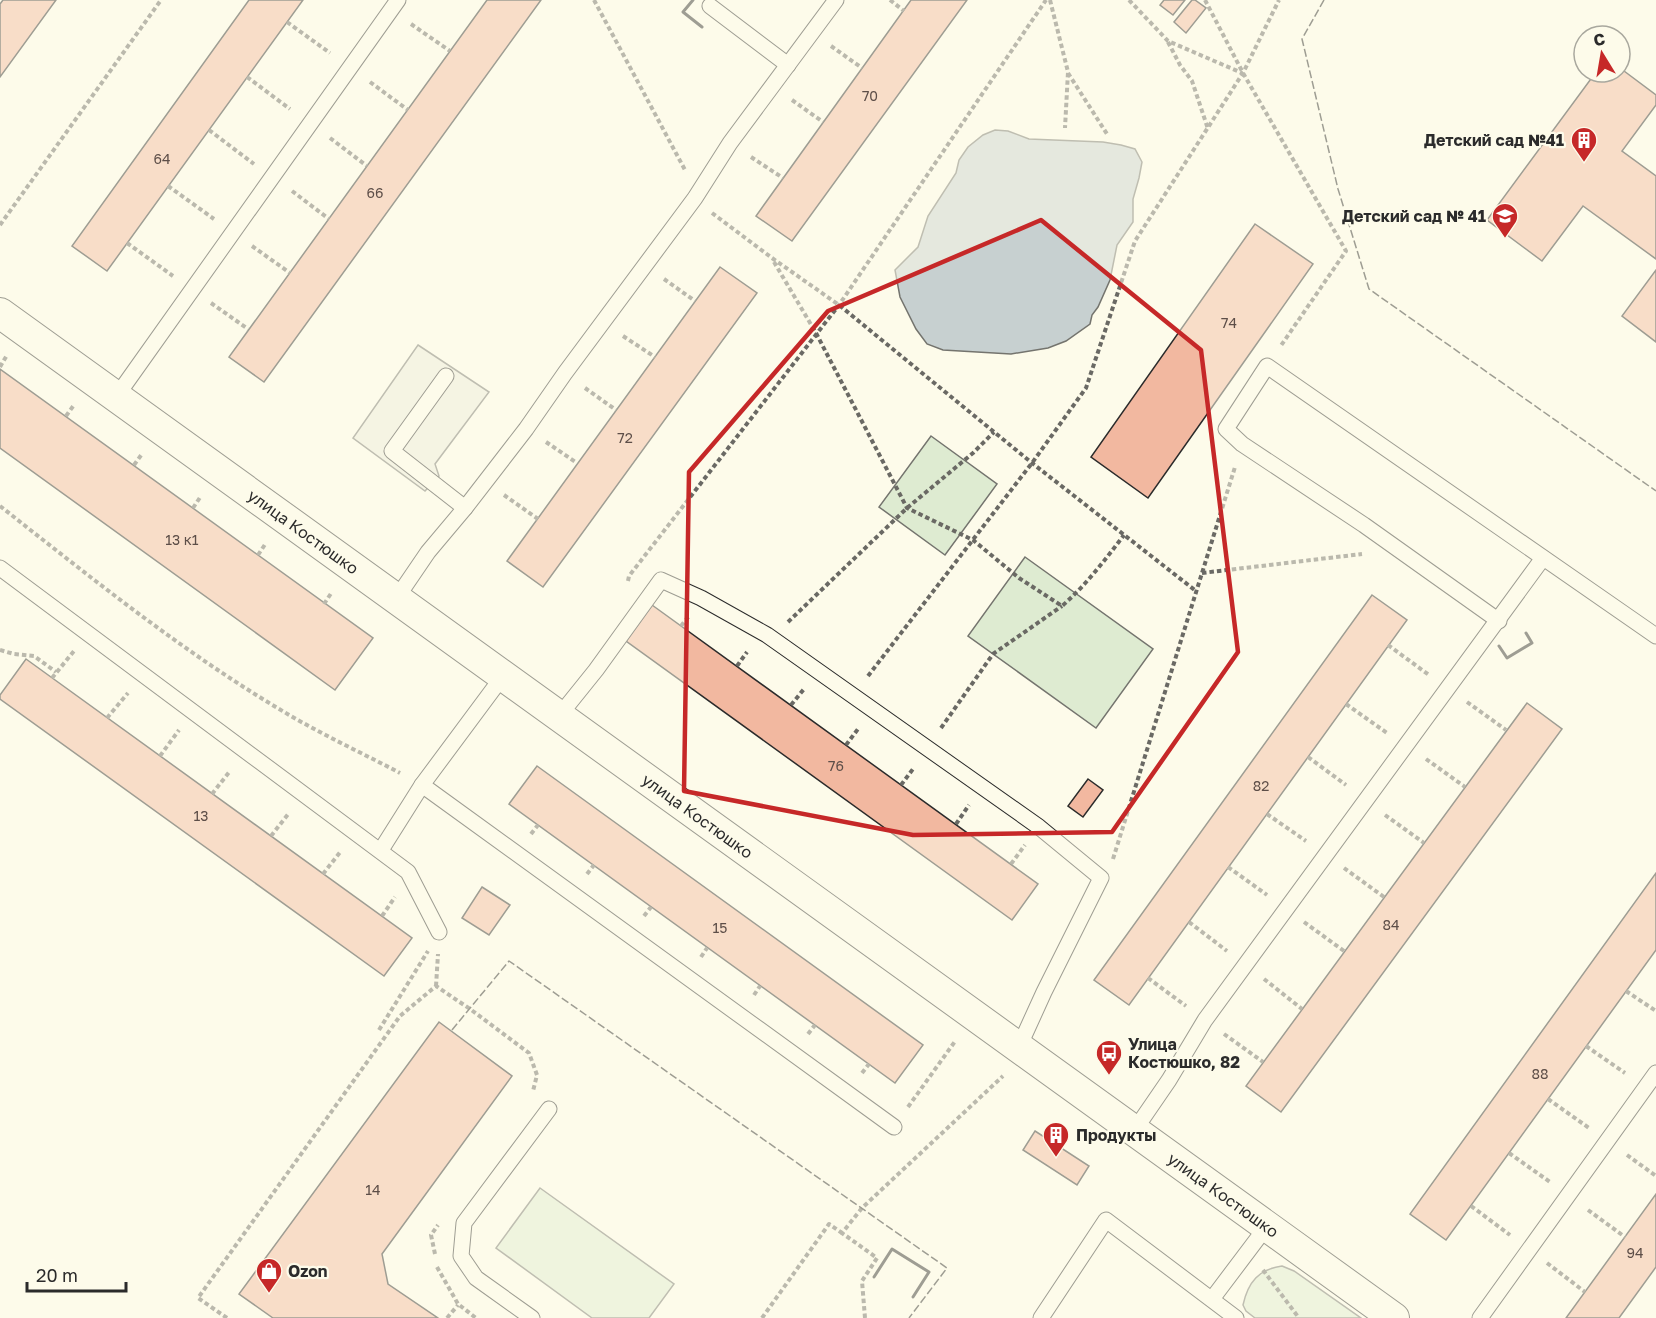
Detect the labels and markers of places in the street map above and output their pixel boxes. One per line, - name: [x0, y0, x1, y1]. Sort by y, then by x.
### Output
- building icon: Детский сад №41: [1569, 125, 1599, 163]
- place label: Детский сад №41: [1424, 130, 1564, 150]
- school or university icon: Детский сад № 41: [1490, 201, 1520, 239]
- place label: Детский сад № 41: [1342, 206, 1486, 226]
- place label: Улица Костюшко, 82: [1128, 1034, 1240, 1072]
- bus stop icon: Улица Костюшко, 82: [1094, 1038, 1124, 1076]
- building icon: Продукты: [1041, 1120, 1071, 1158]
- place label: Продукты: [1076, 1125, 1156, 1145]
- shop icon: Ozon: [254, 1256, 284, 1294]
- place label: Ozon: [288, 1261, 328, 1281]

